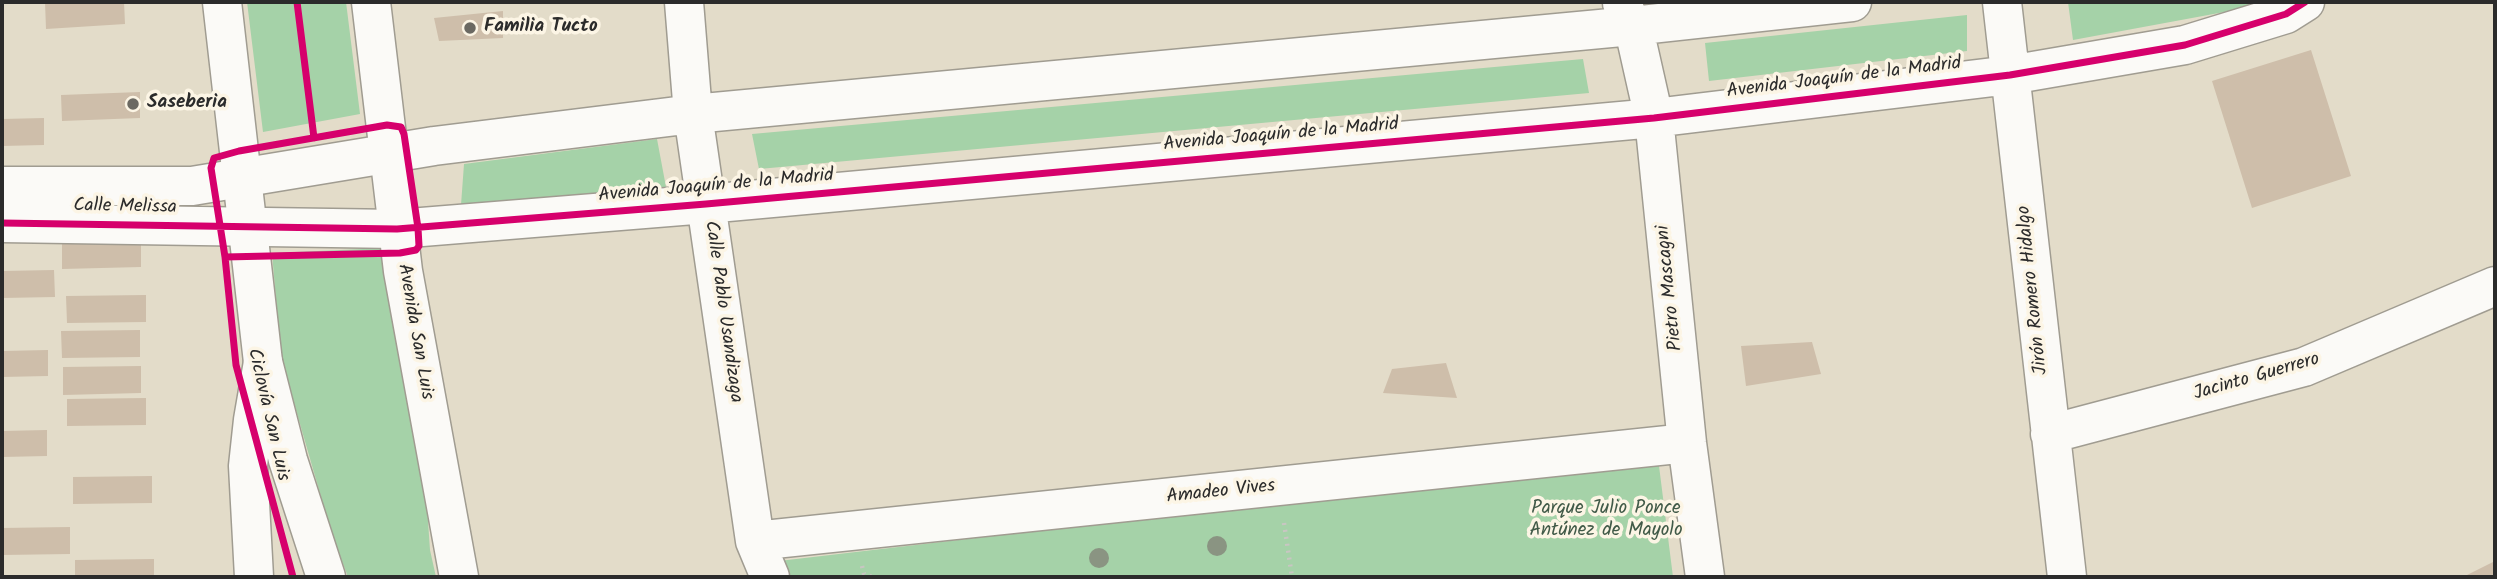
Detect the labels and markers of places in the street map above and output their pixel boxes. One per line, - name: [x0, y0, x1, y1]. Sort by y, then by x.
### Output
- place label: Familia Tucto: [484, 17, 598, 39]
- marker: Familia Tucto: [462, 20, 478, 36]
- place label: Saseberia: [147, 93, 227, 115]
- marker: Saseberia: [125, 96, 141, 112]

